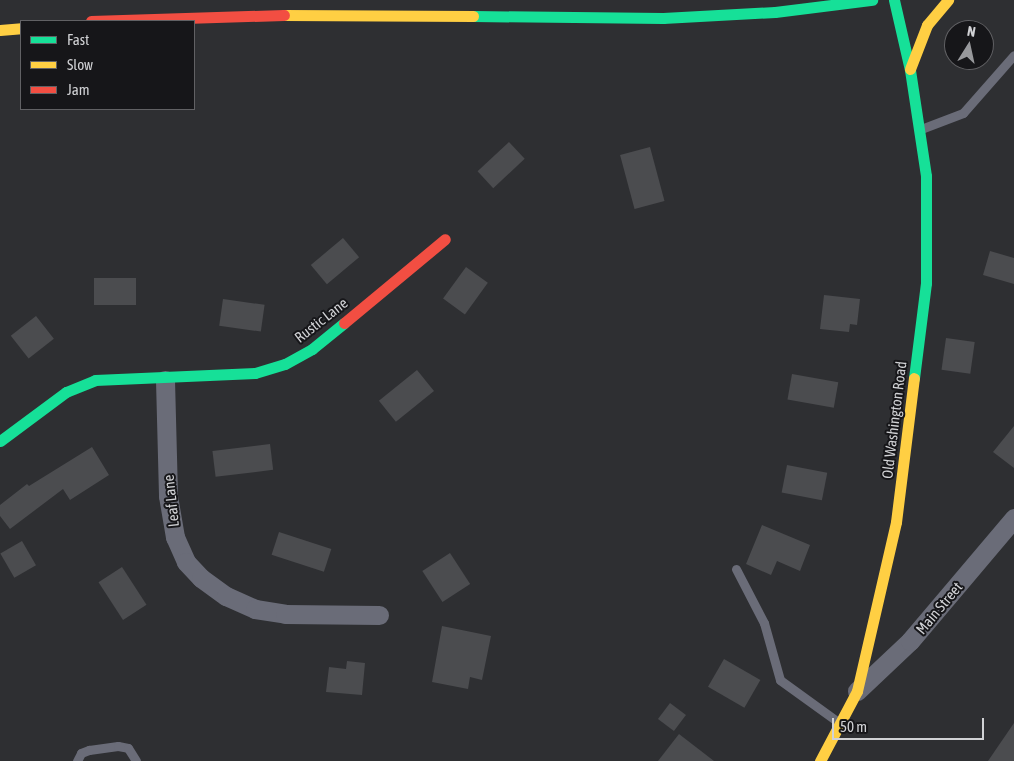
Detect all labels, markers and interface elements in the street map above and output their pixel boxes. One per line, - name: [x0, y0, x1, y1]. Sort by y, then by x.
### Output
- legend: [20, 20, 195, 110]
- north arrow: [944, 20, 994, 70]
- text: N: [966, 23, 977, 40]
- text: Fast: [67, 31, 89, 48]
- text: Slow: [67, 56, 93, 73]
- text: Jam: [67, 81, 90, 98]
- street label: Rustic Lane: [291, 294, 351, 346]
- street label: Old Washington Road: [878, 360, 910, 480]
- street label: Leaf Lane: [159, 474, 183, 528]
- street label: Main Street: [912, 578, 966, 638]
- scale bar: [834, 708, 986, 740]
- text: 50 m: [840, 718, 867, 735]

